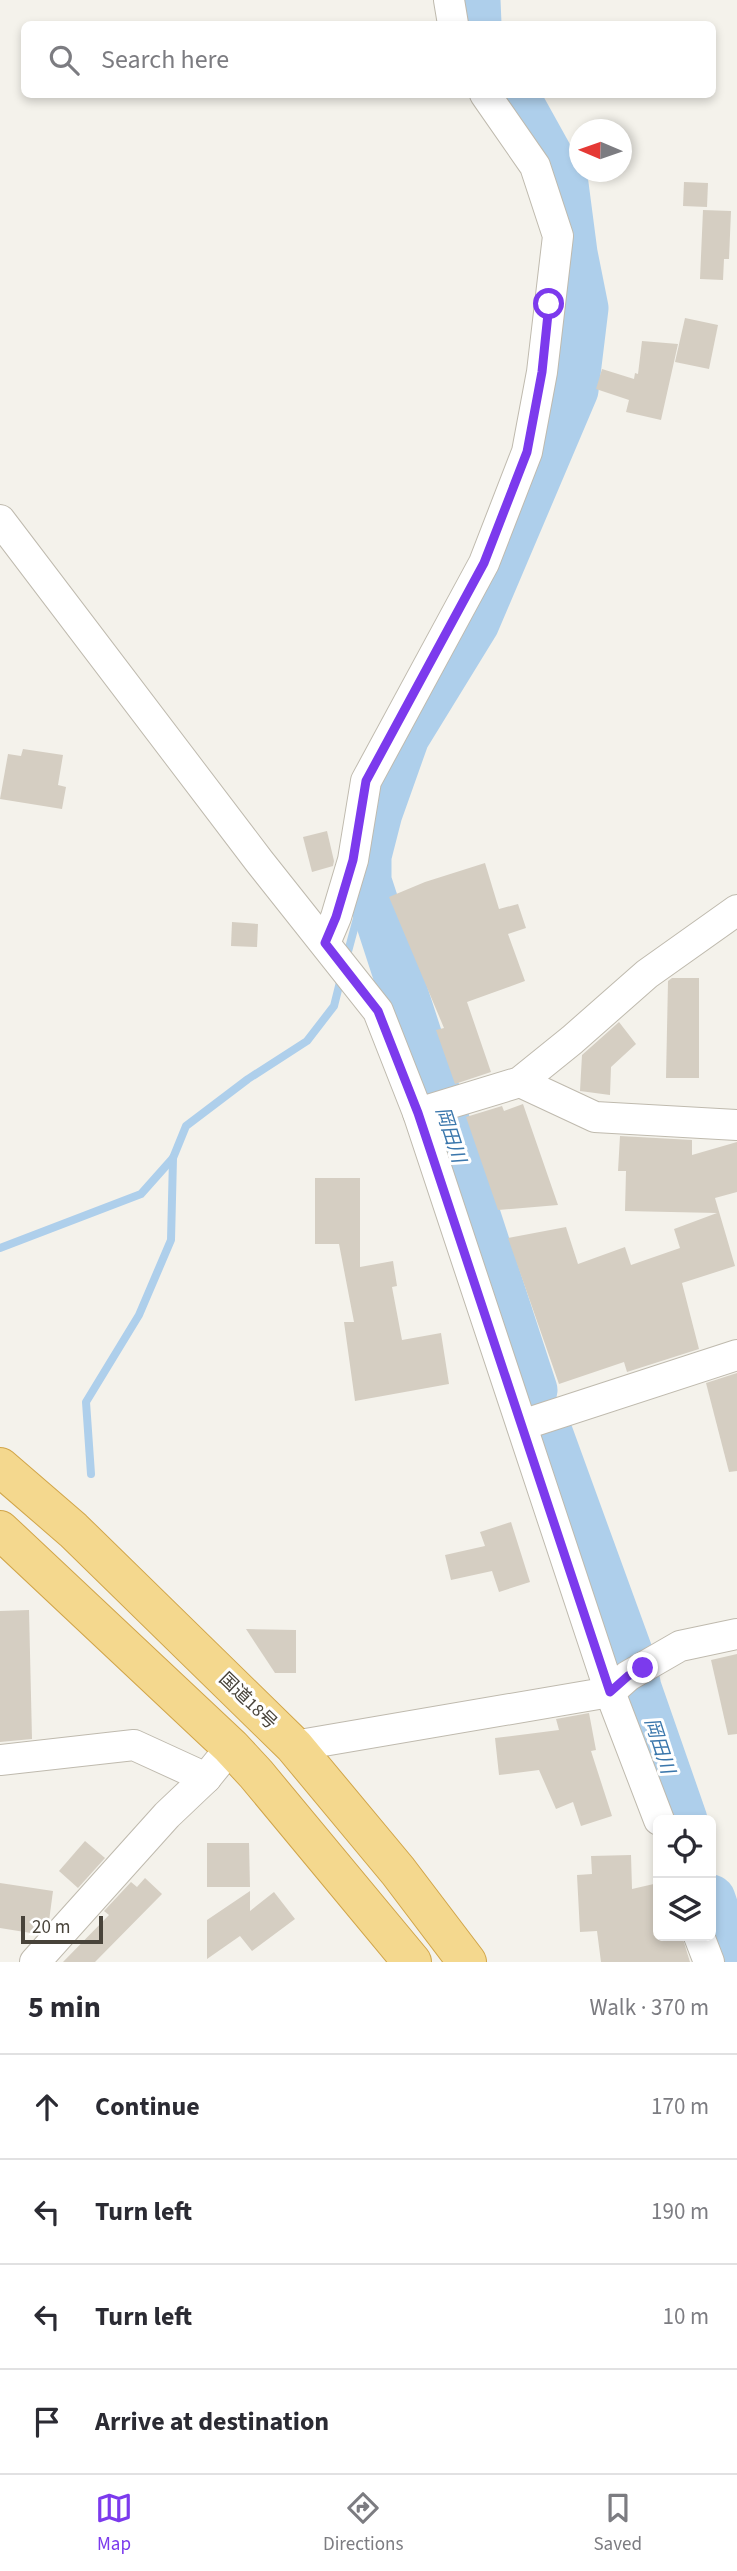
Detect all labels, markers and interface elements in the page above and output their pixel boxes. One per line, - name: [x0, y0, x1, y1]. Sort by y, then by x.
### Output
- search box: [21, 21, 716, 98]
- icon: search: [45, 41, 83, 79]
- text: Search here: [101, 41, 229, 78]
- north arrow: [569, 119, 632, 182]
- route start: [533, 288, 564, 319]
- water label: 岡田川: [428, 1104, 472, 1168]
- route end: [627, 1652, 658, 1683]
- street label: 国道18号: [213, 1667, 283, 1735]
- water label: 岡田川: [637, 1715, 681, 1779]
- map controls: [653, 1815, 716, 1941]
- button: locate: [653, 1815, 716, 1878]
- button: layers: [653, 1878, 716, 1941]
- scale bar: [21, 1913, 103, 1945]
- text: 20 m: [32, 1914, 70, 1941]
- text: 5 min: [28, 1986, 101, 2029]
- text: Walk · 370 m: [590, 1991, 709, 2024]
- icon: ahead: [28, 2088, 66, 2126]
- text: Continue: [95, 2088, 200, 2125]
- text: 170 m: [651, 2090, 709, 2123]
- icon: left: [28, 2193, 66, 2231]
- text: Turn left: [95, 2193, 192, 2230]
- text: 190 m: [651, 2195, 709, 2228]
- icon: left: [28, 2298, 66, 2336]
- text: Turn left: [95, 2298, 192, 2335]
- text: 10 m: [662, 2300, 709, 2333]
- icon: arrive: [28, 2403, 66, 2441]
- text: Arrive at destination: [95, 2403, 329, 2440]
- tab: Map: [95, 2489, 133, 2558]
- tab: Directions: [323, 2489, 403, 2558]
- tab: Saved: [593, 2489, 642, 2558]

